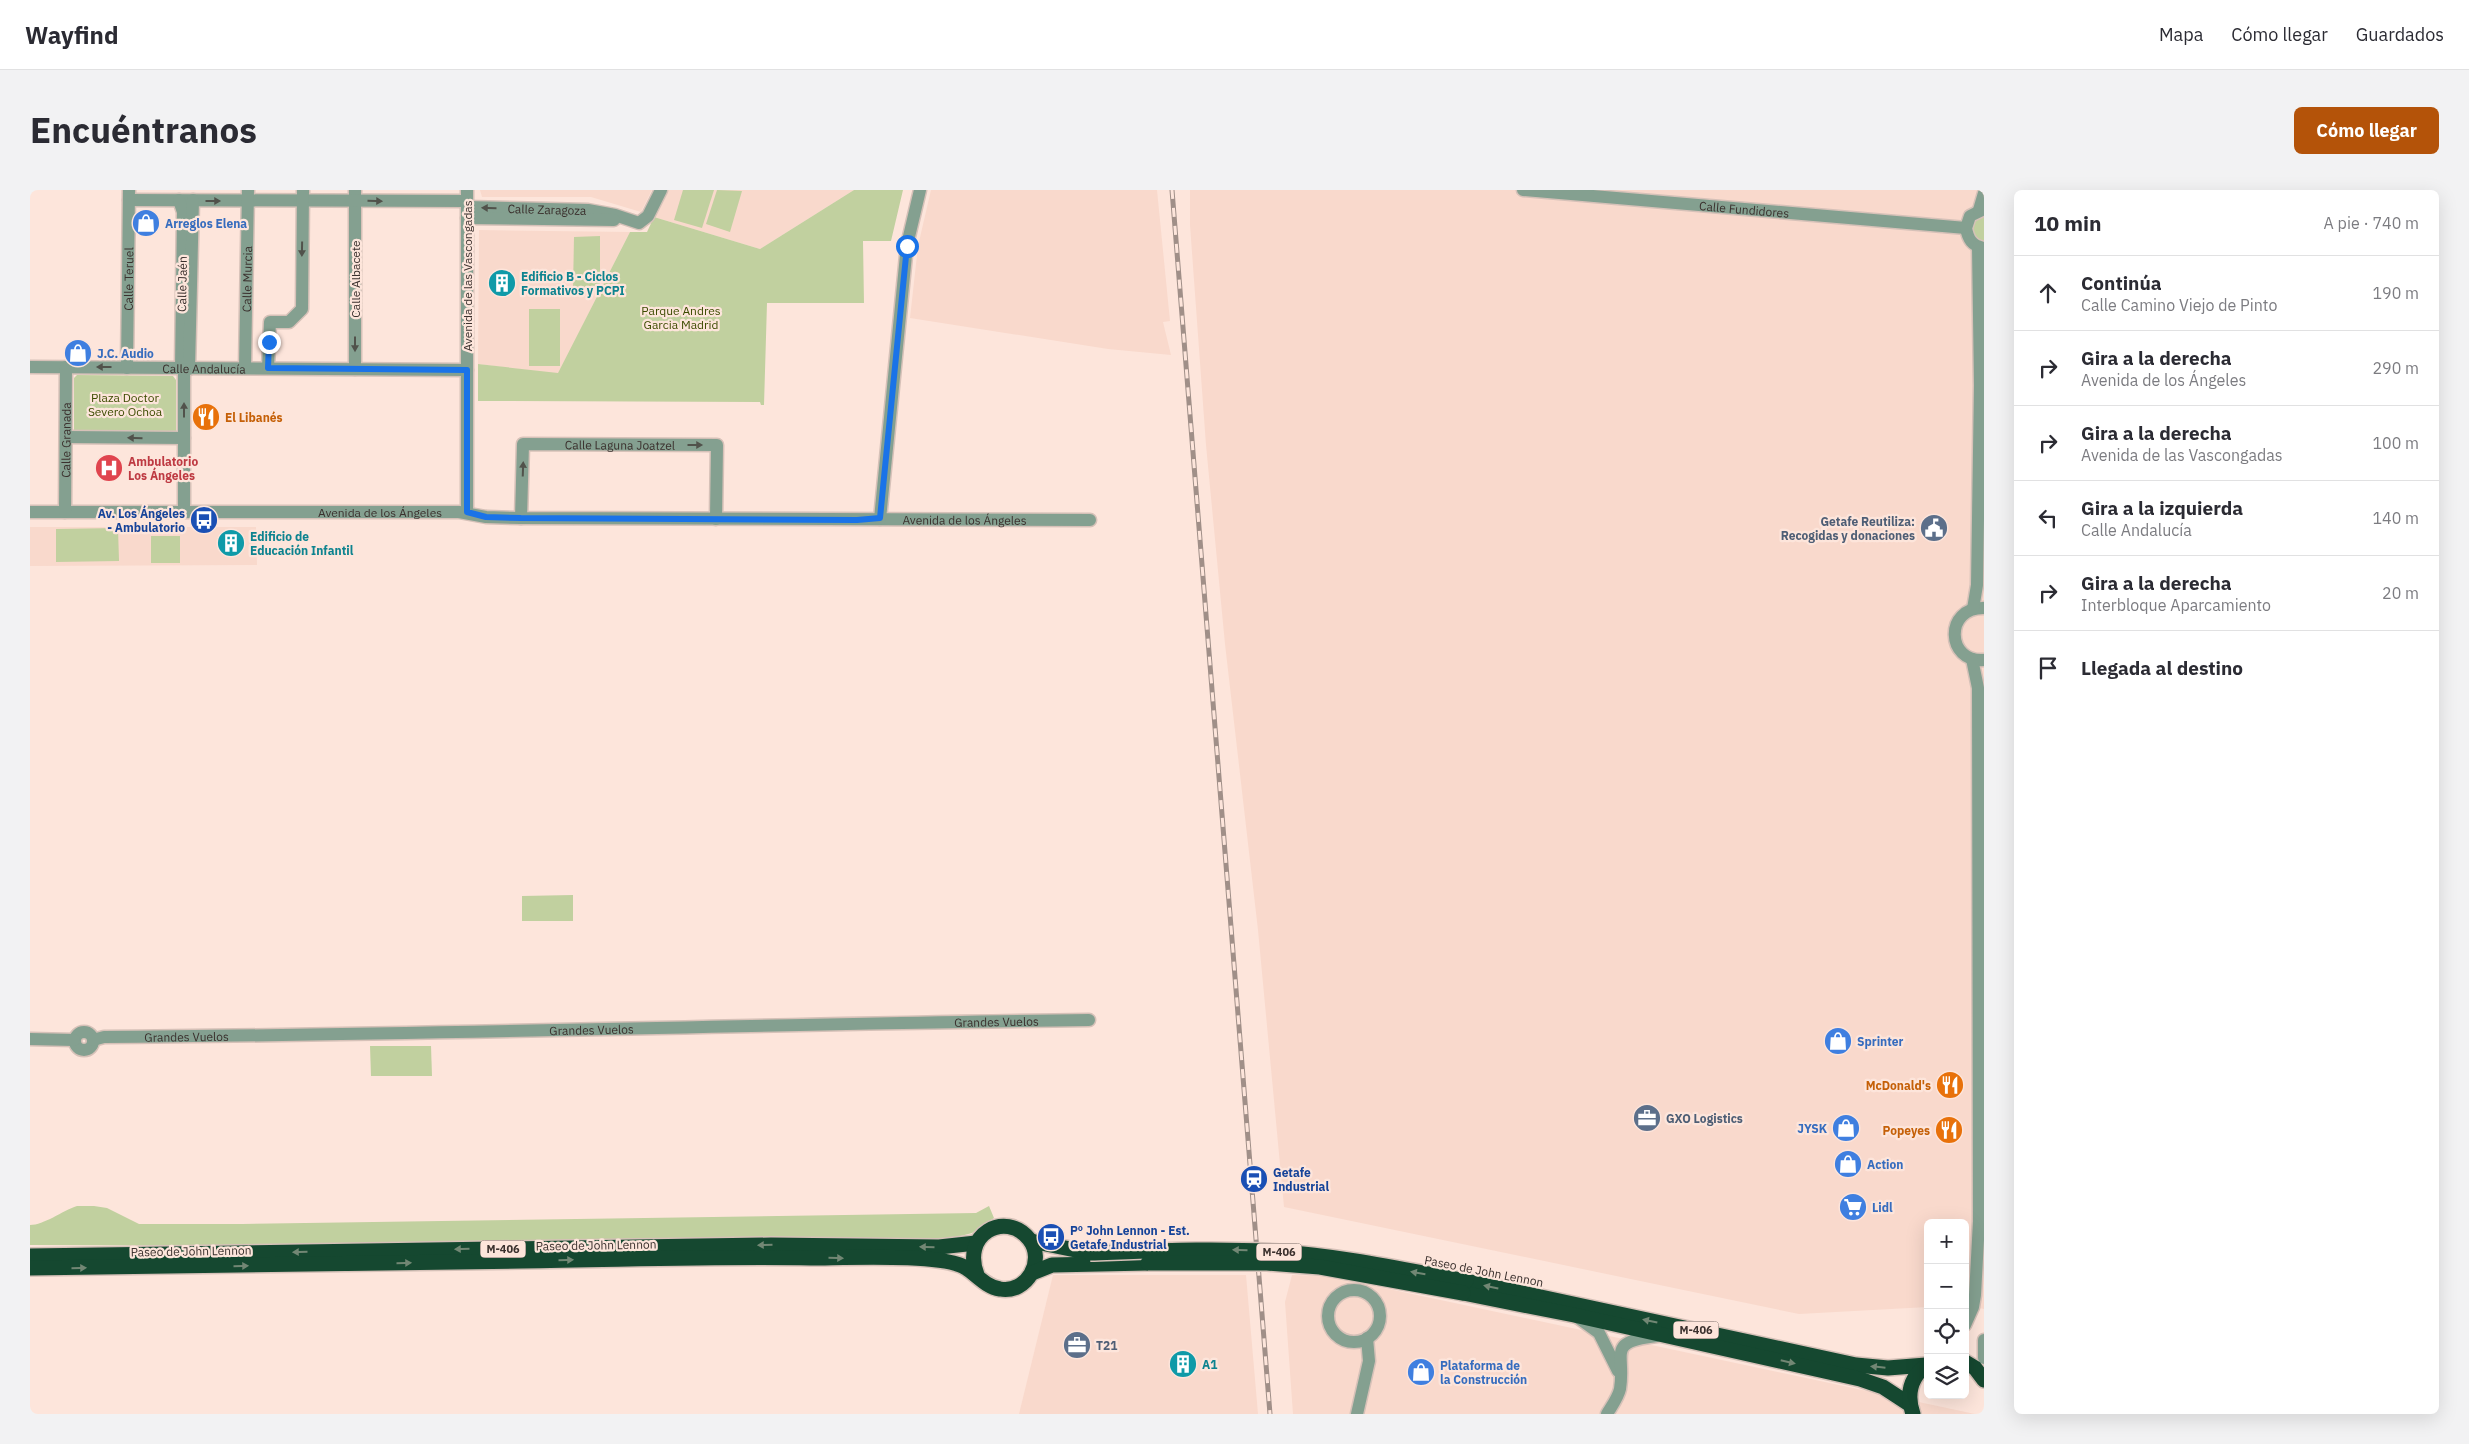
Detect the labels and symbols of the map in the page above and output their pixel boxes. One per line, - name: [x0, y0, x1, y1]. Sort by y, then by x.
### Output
- one-way arrow: [205, 197, 221, 205]
- one-way arrow: [368, 197, 384, 205]
- street label: Calle Fundidores: [1699, 198, 1790, 220]
- street label: Avenida de las Vascongadas: [460, 200, 475, 352]
- street label: Calle Zaragoza: [507, 201, 587, 217]
- one-way arrow: [481, 204, 497, 212]
- shop icon: Arreglos Elena: [131, 208, 161, 238]
- place label: Arreglos Elena: [165, 216, 247, 231]
- route start: [896, 235, 919, 258]
- street label: Calle Albacete: [348, 240, 363, 318]
- one-way arrow: [298, 242, 306, 258]
- street label: Calle Murcia: [238, 245, 255, 312]
- street label: Calle Teruel: [120, 247, 136, 311]
- street label: Calle Jaén: [174, 256, 190, 312]
- building icon: Edificio B - Ciclos Formativos y PCPI: [487, 268, 517, 298]
- place label: Edificio B - Ciclos Formativos y PCPI: [521, 269, 625, 298]
- park label: Parque Andres Garcia Madrid: [641, 303, 721, 332]
- route end: [258, 331, 281, 354]
- one-way arrow: [351, 336, 359, 352]
- shop icon: J.C. Audio: [63, 338, 93, 368]
- place label: J.C. Audio: [97, 346, 154, 361]
- street label: Calle Andalucía: [162, 360, 246, 376]
- one-way arrow: [95, 363, 111, 371]
- park label: Plaza Doctor Severo Ochoa: [88, 390, 163, 419]
- street label: Calle Granada: [58, 402, 73, 478]
- one-way arrow: [180, 402, 188, 418]
- restaurant icon: El Libanés: [191, 402, 221, 432]
- place label: El Libanés: [225, 410, 283, 425]
- one-way arrow: [127, 434, 143, 442]
- street label: Calle Laguna Joatzel: [565, 437, 675, 452]
- one-way arrow: [687, 441, 703, 449]
- hospital icon: Ambulatorio Los Ángeles: [94, 453, 124, 483]
- place label: Ambulatorio Los Ángeles: [128, 454, 198, 483]
- one-way arrow: [519, 461, 527, 477]
- place label: Av. Los Ángeles - Ambulatorio: [98, 505, 185, 535]
- bus stop icon: Av. Los Ángeles - Ambulatorio: [189, 505, 219, 535]
- street label: Avenida de los Ángeles: [318, 505, 442, 520]
- street label: Avenida de los Ángeles: [902, 512, 1027, 527]
- public building icon: Getafe Reutiliza: Recogidas y donaciones: [1919, 513, 1949, 543]
- place label: Getafe Reutiliza: Recogidas y donaciones: [1781, 514, 1915, 543]
- building icon: Edificio de Educación Infantil: [216, 528, 246, 558]
- place label: Edificio de Educación Infantil: [250, 529, 354, 558]
- street label: Grandes Vuelos: [954, 1013, 1039, 1029]
- street label: Grandes Vuelos: [549, 1021, 634, 1038]
- shop icon: Sprinter: [1823, 1026, 1853, 1056]
- street label: Grandes Vuelos: [144, 1028, 229, 1044]
- place label: Sprinter: [1857, 1034, 1904, 1049]
- restaurant icon: McDonald's: [1935, 1070, 1965, 1100]
- place label: McDonald's: [1866, 1078, 1931, 1093]
- office icon: GXO Logistics: [1632, 1103, 1662, 1133]
- place label: GXO Logistics: [1666, 1111, 1743, 1126]
- shop icon: JYSK: [1831, 1113, 1861, 1143]
- restaurant icon: Popeyes: [1934, 1115, 1964, 1145]
- place label: JYSK: [1797, 1121, 1828, 1136]
- place label: Popeyes: [1883, 1123, 1930, 1138]
- shop icon: Action: [1833, 1149, 1863, 1179]
- place label: Action: [1867, 1157, 1903, 1172]
- station icon: Getafe Industrial: [1239, 1164, 1269, 1194]
- place label: Getafe Industrial: [1273, 1165, 1329, 1194]
- supermarket icon: Lidl: [1838, 1192, 1868, 1222]
- place label: Lidl: [1872, 1200, 1893, 1215]
- bus stop icon: Pº John Lennon - Est. Getafe Industrial: [1036, 1222, 1066, 1252]
- place label: Pº John Lennon - Est. Getafe Industrial: [1070, 1223, 1190, 1252]
- street label: Paseo de John Lennon: [535, 1236, 657, 1254]
- road number: M-406: [480, 1240, 526, 1258]
- one-way arrow: [757, 1241, 773, 1249]
- street label: Paseo de John Lennon: [130, 1242, 252, 1260]
- one-way arrow: [919, 1243, 935, 1251]
- road number: M-406: [1256, 1244, 1302, 1260]
- one-way arrow: [454, 1246, 470, 1254]
- one-way arrow: [1232, 1246, 1248, 1254]
- one-way arrow: [292, 1249, 308, 1257]
- street label: Paseo de John Lennon: [1423, 1252, 1545, 1290]
- one-way arrow: [829, 1254, 845, 1262]
- one-way arrow: [558, 1256, 574, 1264]
- one-way arrow: [396, 1259, 412, 1267]
- one-way arrow: [233, 1261, 249, 1269]
- one-way arrow: [71, 1264, 87, 1272]
- one-way arrow: [1410, 1268, 1426, 1276]
- one-way arrow: [1483, 1282, 1499, 1290]
- one-way arrow: [1643, 1317, 1658, 1325]
- road number: M-406: [1674, 1322, 1718, 1338]
- office icon: T21: [1062, 1330, 1092, 1360]
- place label: T21: [1096, 1338, 1117, 1353]
- building icon: A1: [1168, 1349, 1198, 1379]
- place label: A1: [1202, 1357, 1217, 1372]
- shop icon: Plataforma de la Construcción: [1406, 1357, 1436, 1387]
- place label: Plataforma de la Construcción: [1440, 1358, 1527, 1387]
- one-way arrow: [1780, 1359, 1796, 1367]
- one-way arrow: [1870, 1363, 1886, 1371]

